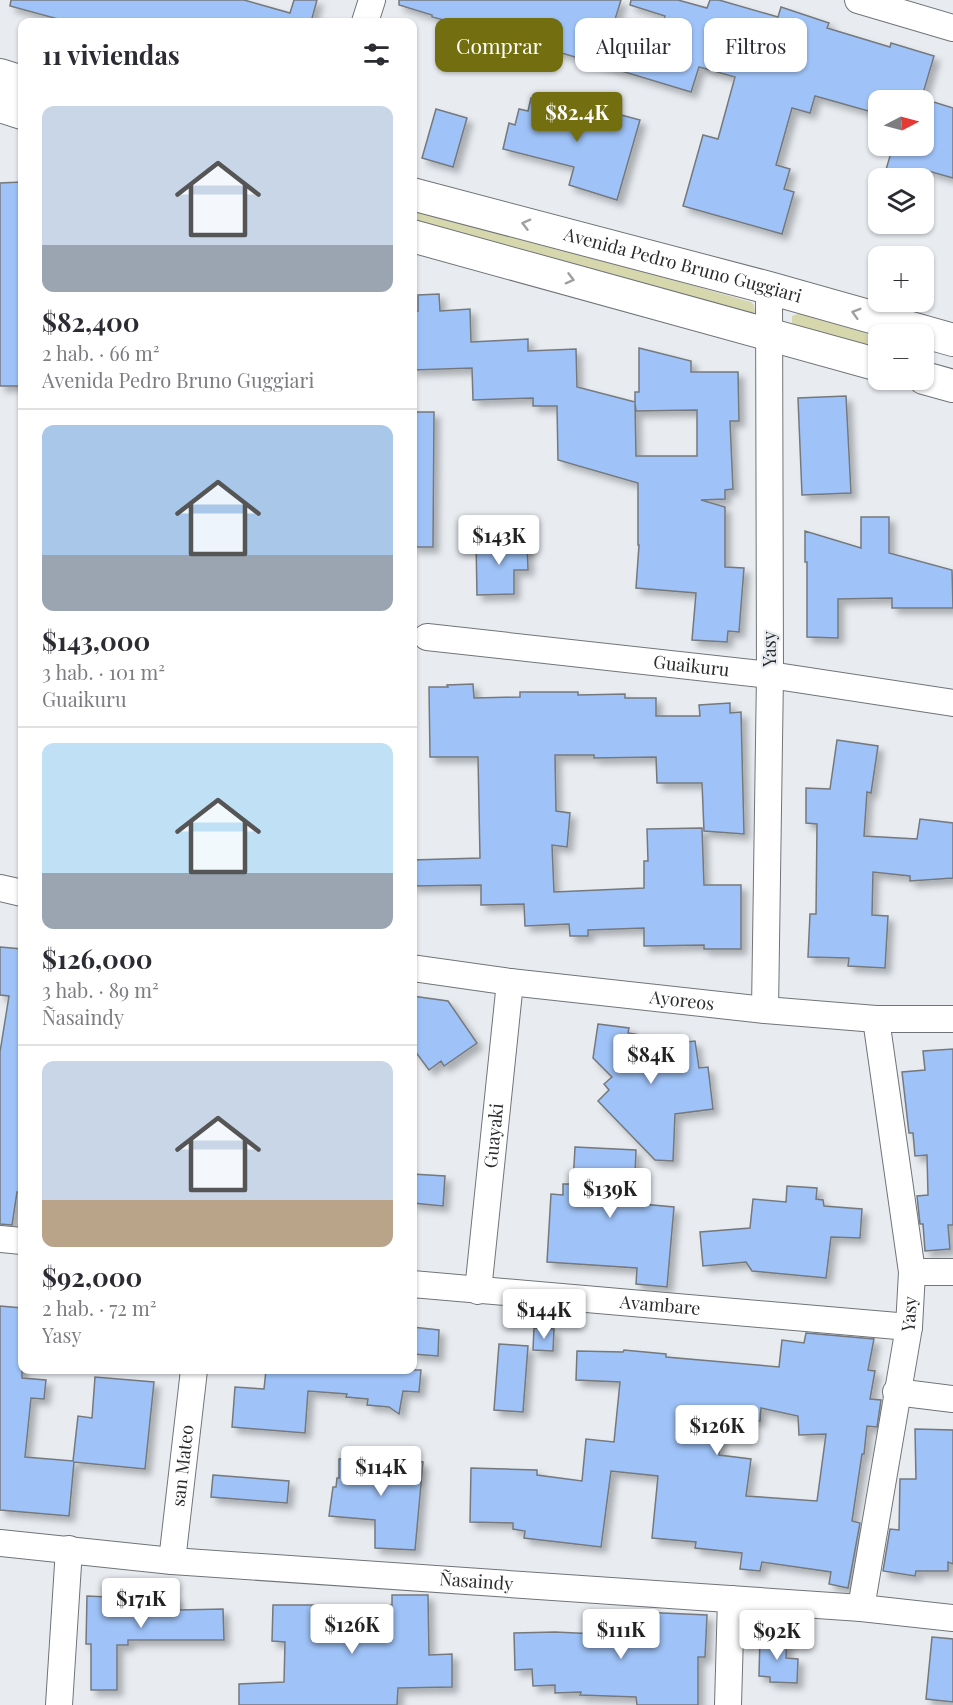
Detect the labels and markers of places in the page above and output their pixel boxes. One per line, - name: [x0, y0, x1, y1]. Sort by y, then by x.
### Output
- pin: $82.4K: [528, 92, 626, 143]
- pin: $143K: [457, 515, 541, 566]
- pin: $84K: [615, 1034, 687, 1085]
- pin: $139K: [568, 1168, 652, 1219]
- pin: $144K: [502, 1289, 586, 1340]
- pin: $126K: [675, 1405, 759, 1456]
- pin: $114K: [339, 1446, 423, 1497]
- pin: $171K: [99, 1578, 183, 1629]
- pin: $126K: [310, 1604, 394, 1655]
- pin: $111K: [579, 1609, 663, 1660]
- pin: $92K: [741, 1610, 813, 1661]

